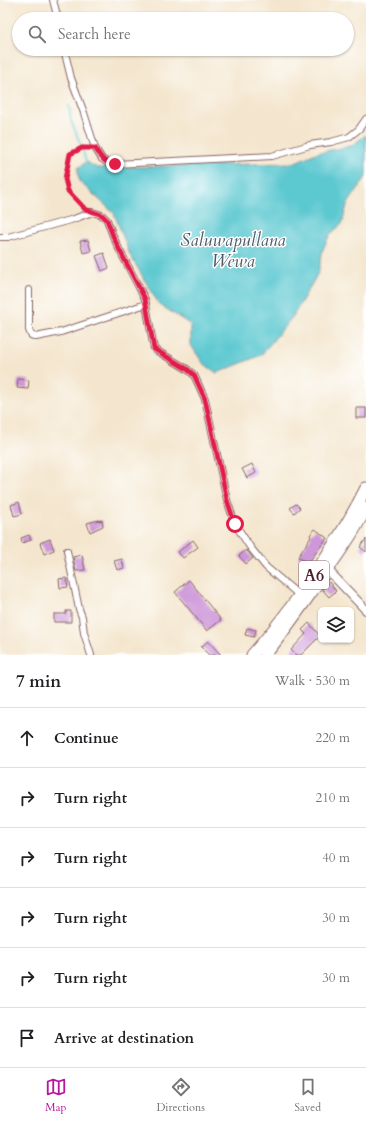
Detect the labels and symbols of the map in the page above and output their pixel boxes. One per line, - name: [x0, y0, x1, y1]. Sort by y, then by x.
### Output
- route end: [106, 155, 124, 173]
- water label: Saluwapullana Wewa: [180, 228, 286, 274]
- route start: [226, 515, 244, 533]
- road number: A6: [299, 561, 329, 589]

